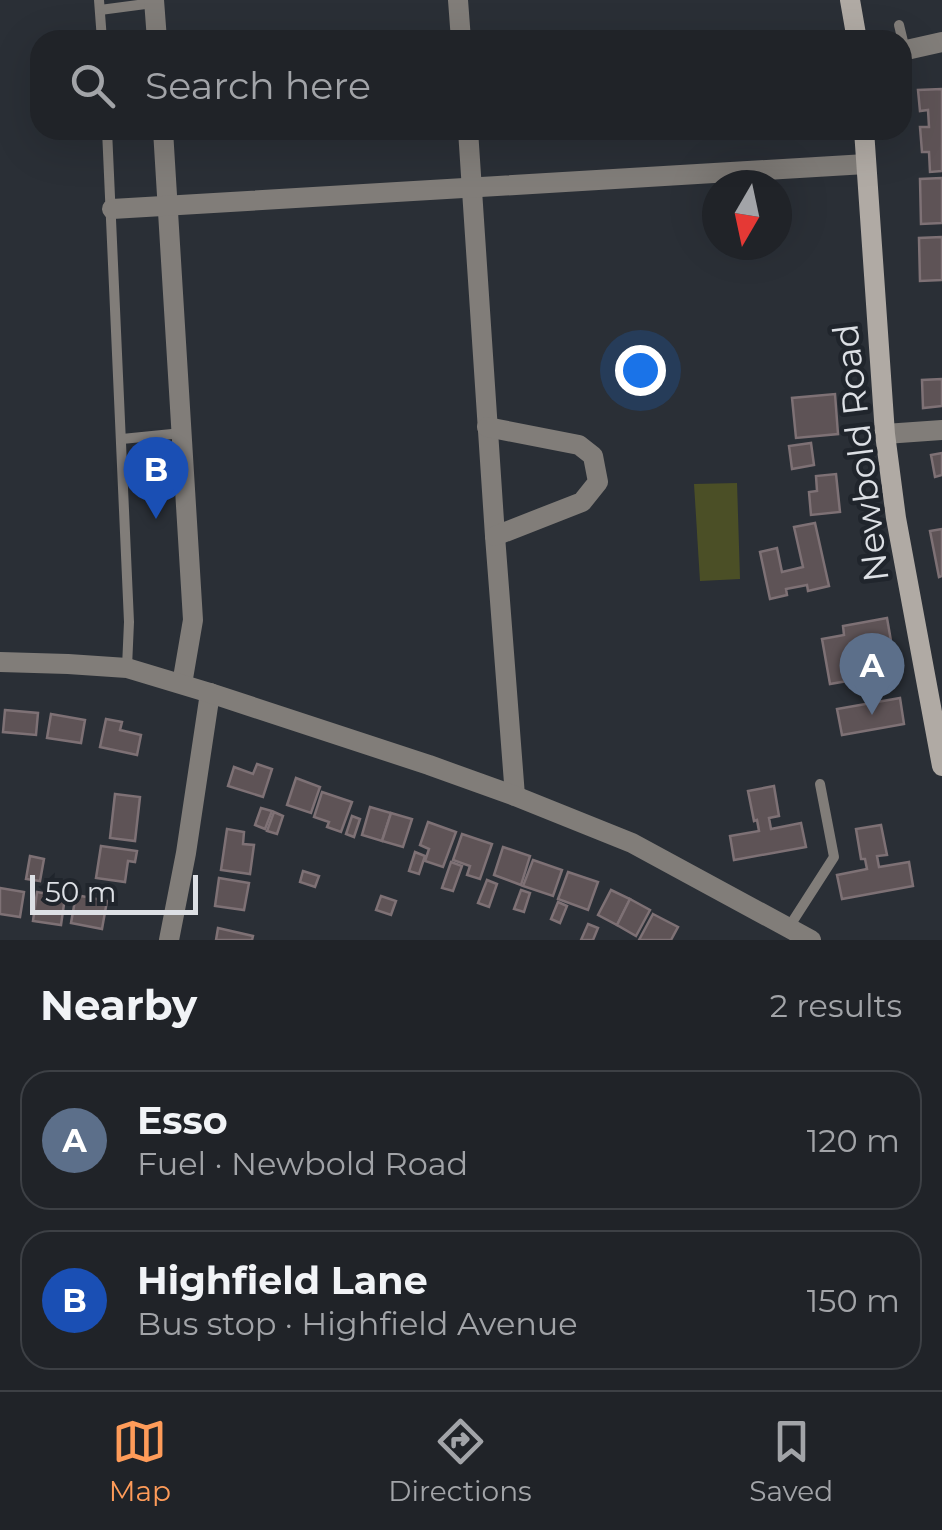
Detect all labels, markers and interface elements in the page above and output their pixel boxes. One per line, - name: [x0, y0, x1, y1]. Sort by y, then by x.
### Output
- search box: [30, 30, 912, 140]
- icon: search: [65, 58, 120, 113]
- text: Search here: [145, 62, 371, 109]
- north arrow: [702, 170, 792, 260]
- street label: Newbold Road: [823, 322, 898, 584]
- your location: [615, 345, 666, 396]
- pin: B: [124, 436, 188, 519]
- pin: A: [840, 632, 904, 715]
- scale bar: [30, 870, 198, 914]
- text: 50 m: [45, 875, 116, 909]
- text: Nearby: [40, 979, 197, 1031]
- text: 2 results: [770, 986, 902, 1025]
- text: Esso: [137, 1097, 228, 1144]
- text: A: [62, 1121, 87, 1160]
- text: 120 m: [807, 1121, 900, 1160]
- text: Fuel · Newbold Road: [137, 1144, 468, 1183]
- text: Highfield Lane: [137, 1257, 428, 1304]
- text: B: [62, 1281, 87, 1320]
- text: 150 m: [807, 1281, 900, 1320]
- text: Bus stop · Highfield Avenue: [137, 1304, 578, 1343]
- tab: Map: [109, 1414, 171, 1508]
- tab: Directions: [388, 1414, 532, 1508]
- tab: Saved: [749, 1414, 833, 1508]

